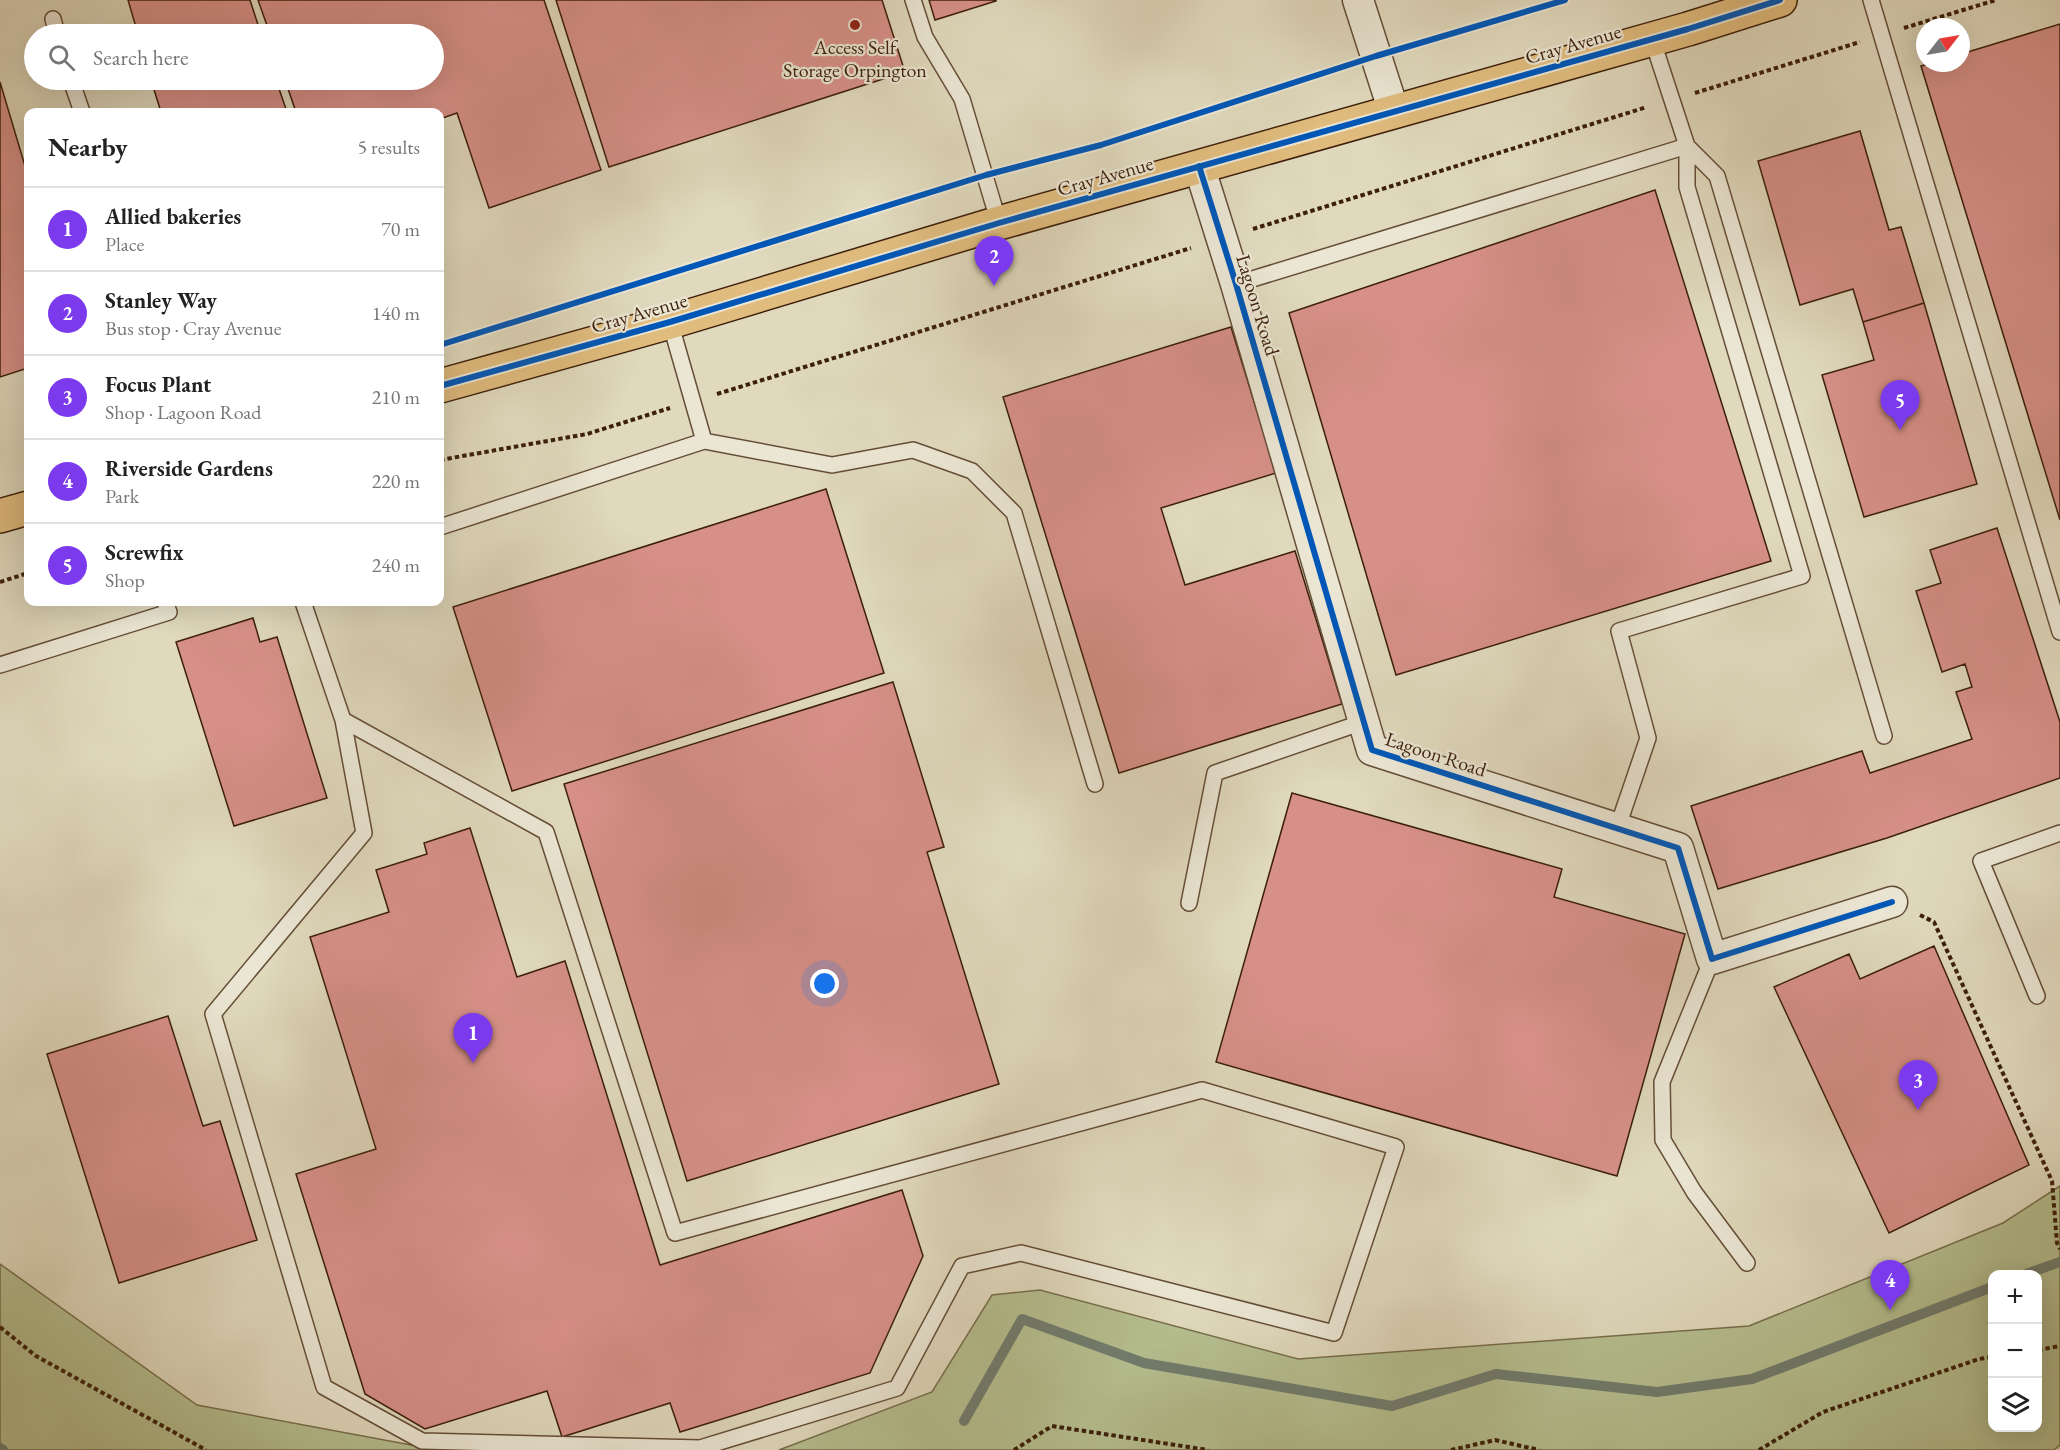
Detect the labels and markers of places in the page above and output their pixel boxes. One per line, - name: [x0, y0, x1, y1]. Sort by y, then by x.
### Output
- marker: Access Self Storage Orpington: [848, 18, 862, 32]
- place label: Access Self Storage Orpington: [783, 34, 927, 83]
- pin: 2: [974, 236, 1014, 286]
- pin: 5: [1880, 380, 1920, 430]
- pin: 1: [454, 1014, 492, 1063]
- pin: 3: [1898, 1060, 1938, 1110]
- pin: 4: [1870, 1260, 1910, 1310]

